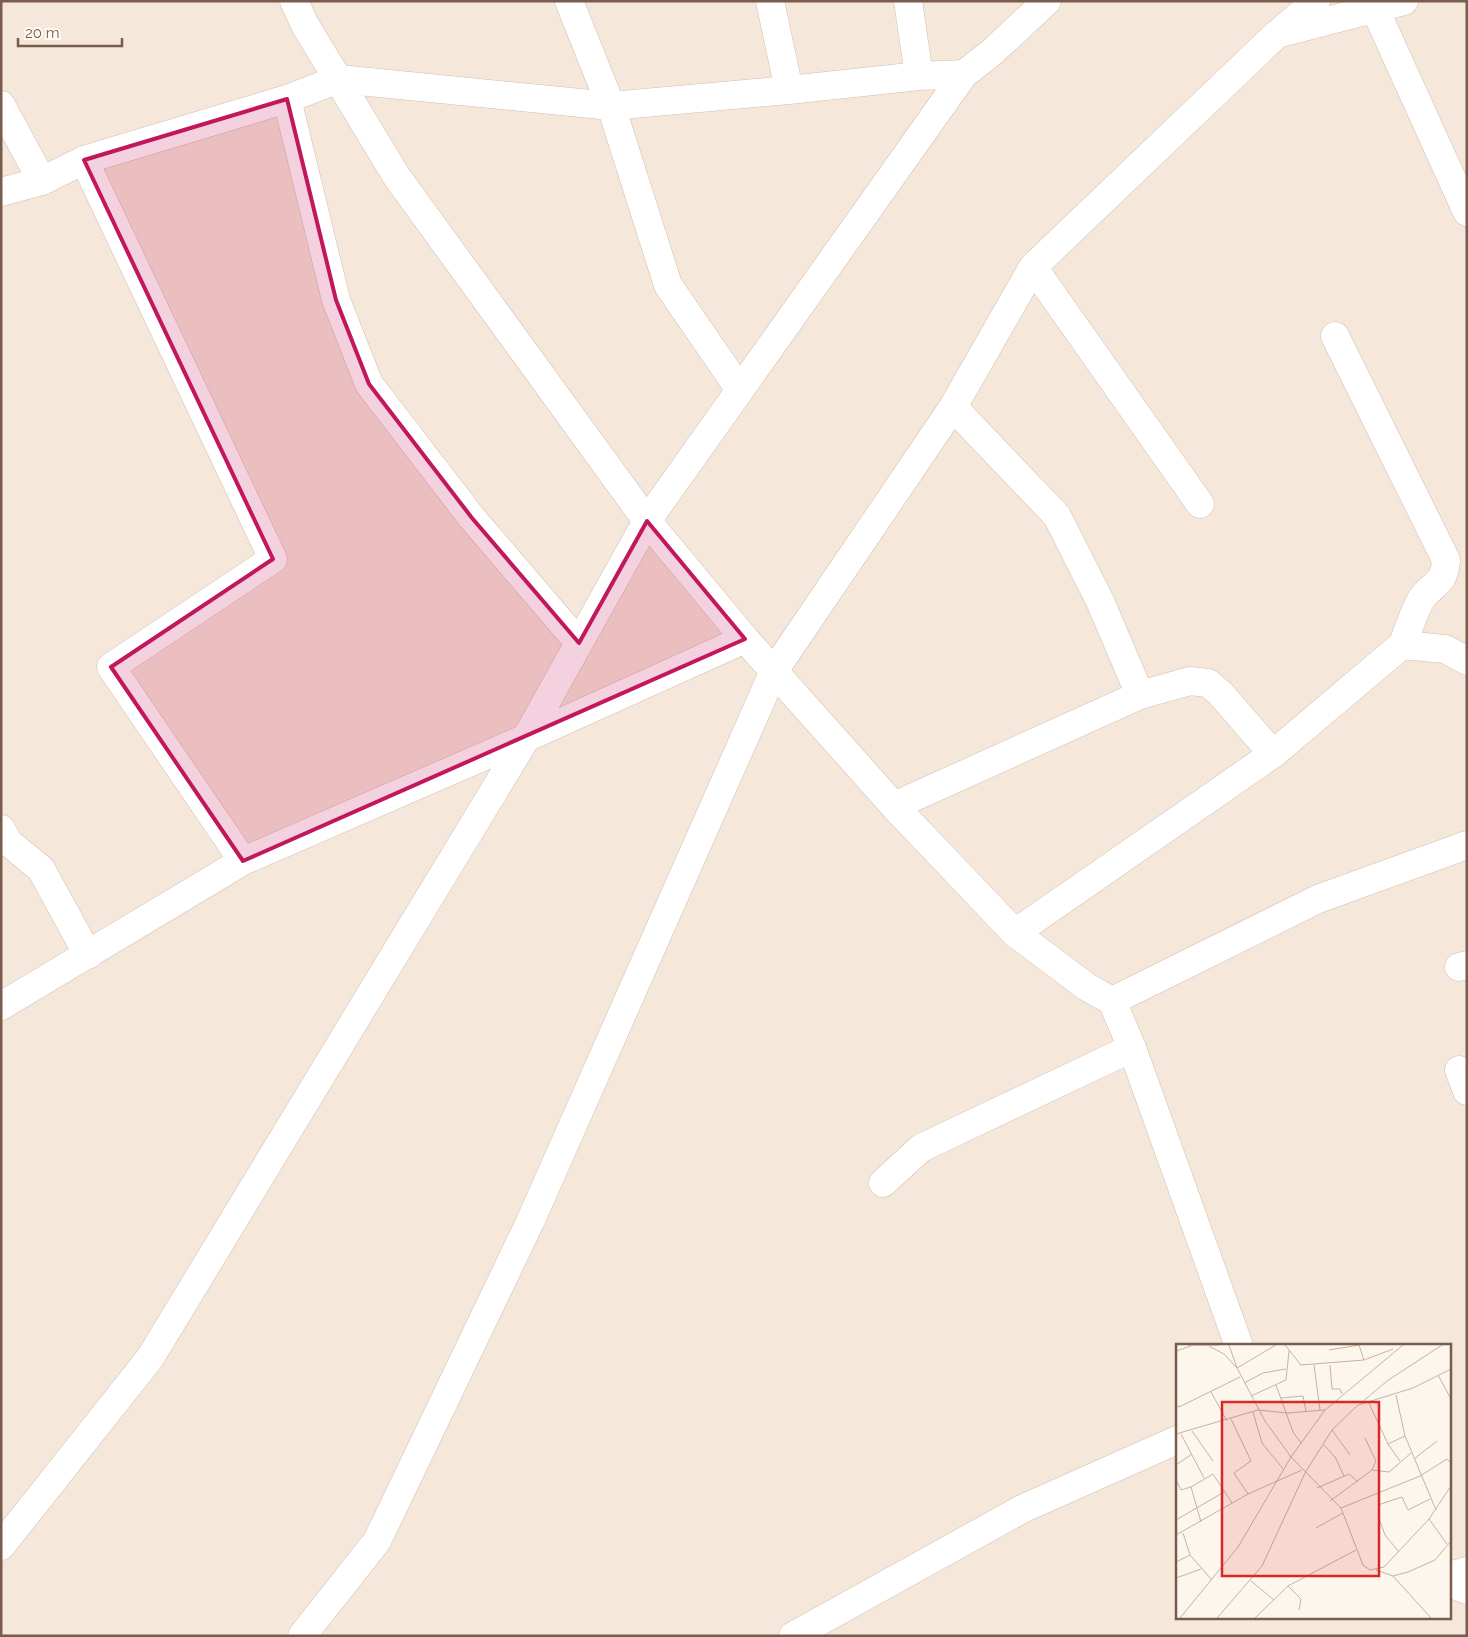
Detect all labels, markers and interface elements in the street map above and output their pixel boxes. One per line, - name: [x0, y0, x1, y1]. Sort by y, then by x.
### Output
- scale bar: [18, 15, 121, 47]
- text: 20 m: [25, 24, 60, 42]
- inset map: [1176, 1344, 1450, 1620]

